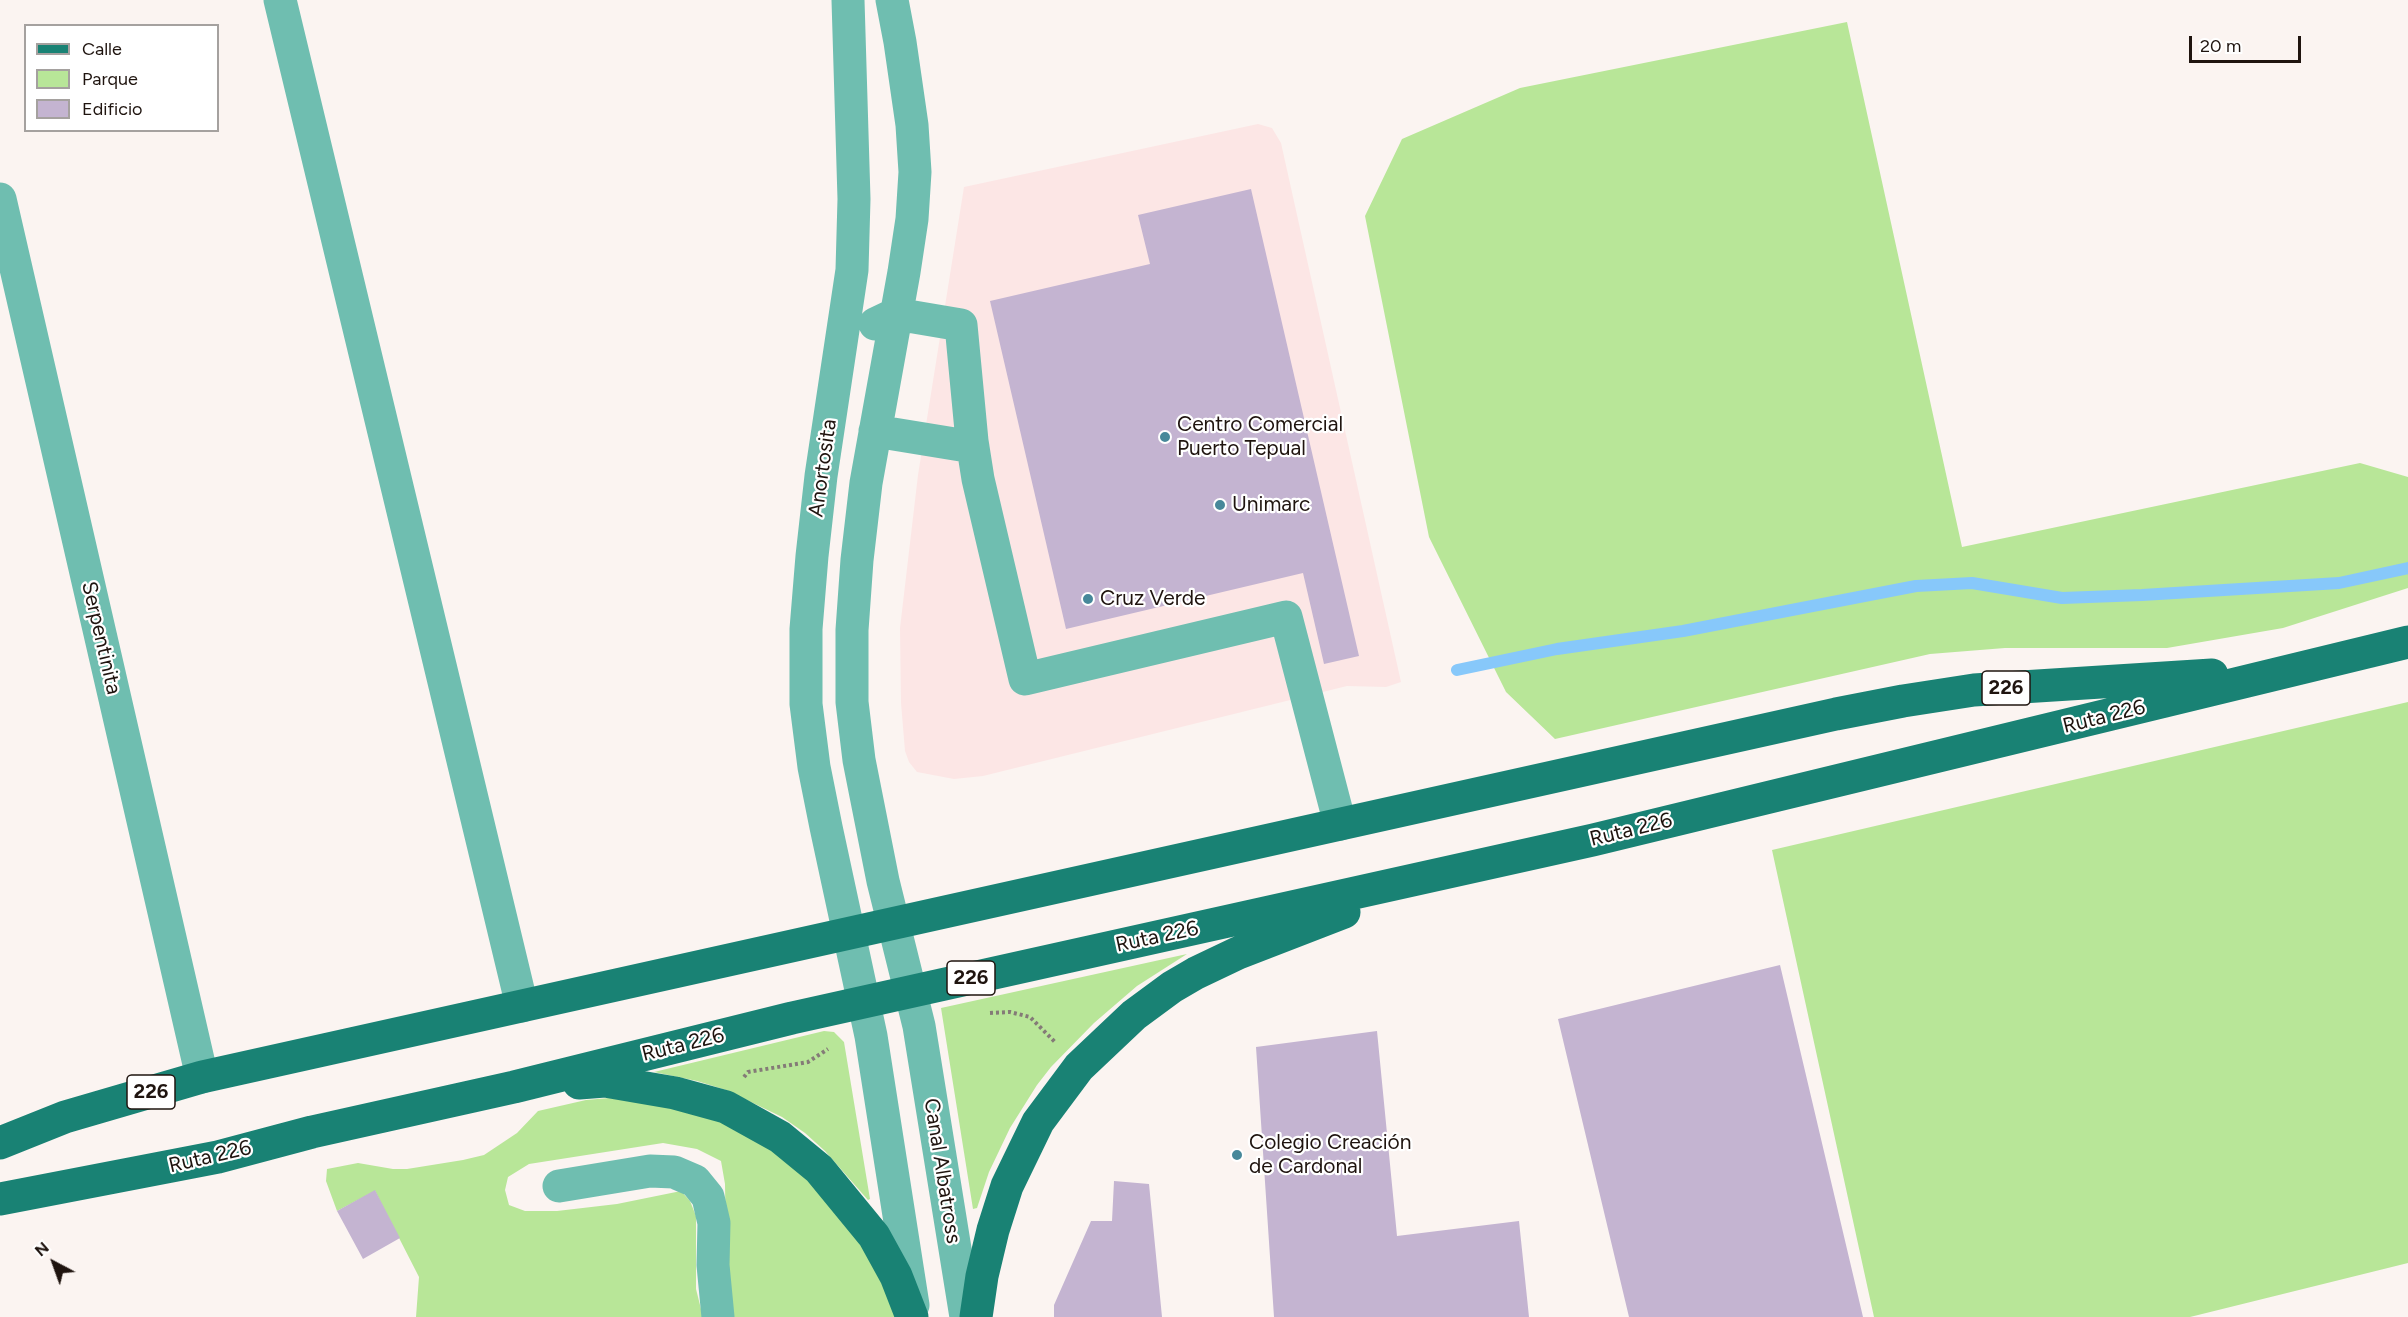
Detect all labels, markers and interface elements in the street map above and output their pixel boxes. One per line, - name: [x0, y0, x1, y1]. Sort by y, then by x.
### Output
- legend: [24, 24, 219, 132]
- scale bar: [2192, 24, 2304, 62]
- text: 20 m: [2200, 35, 2241, 57]
- text: Calle: [82, 38, 122, 60]
- text: Parque: [82, 68, 138, 90]
- text: Edificio: [82, 98, 143, 120]
- place label: Centro Comercial Puerto Tepual: [1177, 412, 1343, 462]
- street label: Anortosita: [804, 417, 842, 519]
- marker: Centro Comercial Puerto Tepual: [1158, 430, 1172, 444]
- place label: Unimarc: [1232, 492, 1310, 518]
- marker: Unimarc: [1213, 498, 1227, 512]
- street label: Serpentinita: [76, 579, 126, 697]
- place label: Cruz Verde: [1100, 586, 1206, 612]
- marker: Cruz Verde: [1081, 592, 1095, 606]
- road number: 226: [1982, 671, 2030, 705]
- street label: Ruta 226: [2060, 695, 2148, 739]
- street label: Ruta 226: [1587, 808, 1675, 852]
- street label: Ruta 226: [1113, 916, 1201, 958]
- road number: 226: [947, 961, 995, 995]
- street label: Ruta 226: [639, 1023, 727, 1067]
- road number: 226: [127, 1075, 175, 1109]
- street label: Canal Albatross: [918, 1097, 966, 1245]
- place label: Colegio Creación de Cardonal: [1249, 1130, 1412, 1180]
- street label: Ruta 226: [166, 1135, 254, 1179]
- marker: Colegio Creación de Cardonal: [1230, 1148, 1244, 1162]
- north arrow: [24, 1233, 84, 1293]
- text: N: [31, 1238, 53, 1260]

